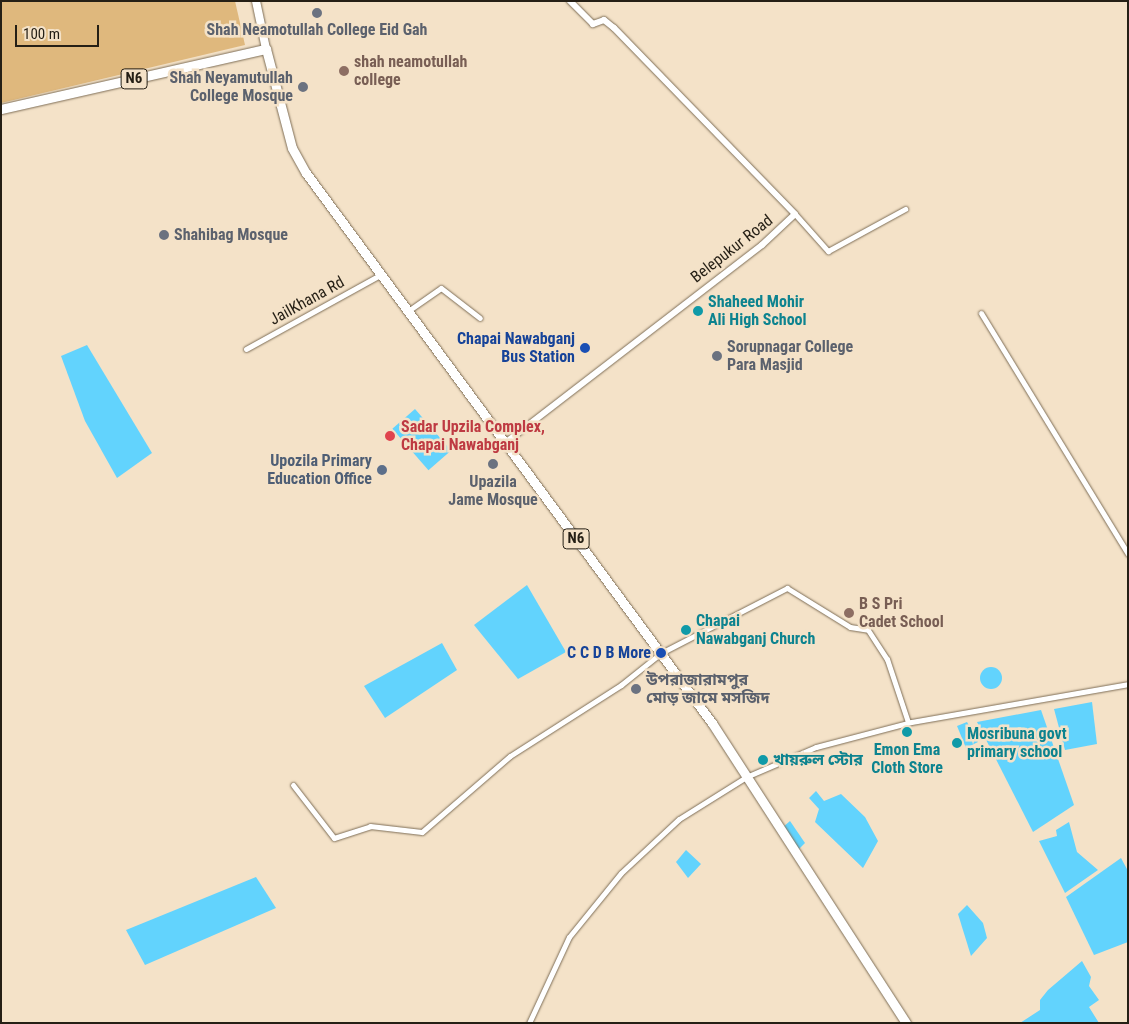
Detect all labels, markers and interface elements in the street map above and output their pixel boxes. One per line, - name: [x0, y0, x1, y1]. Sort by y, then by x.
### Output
- marker: Shah Neamotullah College Eid Gah: [311, 7, 323, 19]
- scale bar: [18, 15, 101, 47]
- place label: Shah Neamotullah College Eid Gah: [207, 20, 427, 40]
- text: 100 m: [23, 25, 60, 43]
- place label: shah neamotullah college: [354, 52, 467, 90]
- marker: shah neamotullah college: [338, 65, 350, 77]
- road number: N6: [120, 66, 148, 92]
- place label: Shah Neyamutullah College Mosque: [170, 68, 293, 106]
- marker: Shah Neyamutullah College Mosque: [297, 81, 309, 93]
- street label: Belepukur Road: [687, 211, 777, 287]
- place label: Shahibag Mosque: [174, 225, 288, 245]
- marker: Shahibag Mosque: [158, 229, 170, 241]
- street label: JailKhana Rd: [266, 273, 348, 329]
- place label: Shaheed Mohir Ali High School: [708, 292, 807, 330]
- marker: Shaheed Mohir Ali High School: [692, 305, 704, 317]
- place label: Chapai Nawabganj Bus Station: [457, 329, 575, 367]
- place label: Sorupnagar College Para Masjid: [727, 337, 853, 375]
- marker: Chapai Nawabganj Bus Station: [579, 342, 591, 354]
- marker: Sorupnagar College Para Masjid: [711, 350, 723, 362]
- place label: Sadar Upzila Complex, Chapai Nawabganj: [401, 417, 545, 455]
- marker: Sadar Upzila Complex, Chapai Nawabganj: [383, 429, 397, 443]
- place label: Upozila Primary Education Office: [267, 451, 372, 489]
- marker: Upazila Jame Mosque: [487, 458, 499, 470]
- marker: Upozila Primary Education Office: [376, 464, 388, 476]
- place label: Upazila Jame Mosque: [448, 472, 538, 510]
- road number: N6: [562, 526, 590, 552]
- place label: B S Pri Cadet School: [859, 594, 944, 632]
- marker: B S Pri Cadet School: [843, 607, 855, 619]
- place label: Chapai Nawabganj Church: [696, 611, 815, 649]
- marker: Chapai Nawabganj Church: [680, 624, 692, 636]
- place label: C C D B More: [567, 643, 651, 663]
- marker: C C D B More: [655, 647, 667, 659]
- place label: উপরাজারামপুর মোড় জামে মসজিদ: [646, 670, 769, 708]
- marker: উপরাজারামপুর মোড় জামে মসজিদ: [630, 683, 642, 695]
- place label: Mosribuna govt primary school: [967, 724, 1067, 762]
- marker: Emon Ema Cloth Store: [901, 726, 913, 738]
- marker: Mosribuna govt primary school: [951, 737, 963, 749]
- place label: Emon Ema Cloth Store: [871, 740, 943, 778]
- place label: খায়রুল স্টোর: [773, 750, 863, 770]
- marker: খায়রুল স্টোর: [757, 754, 769, 766]

